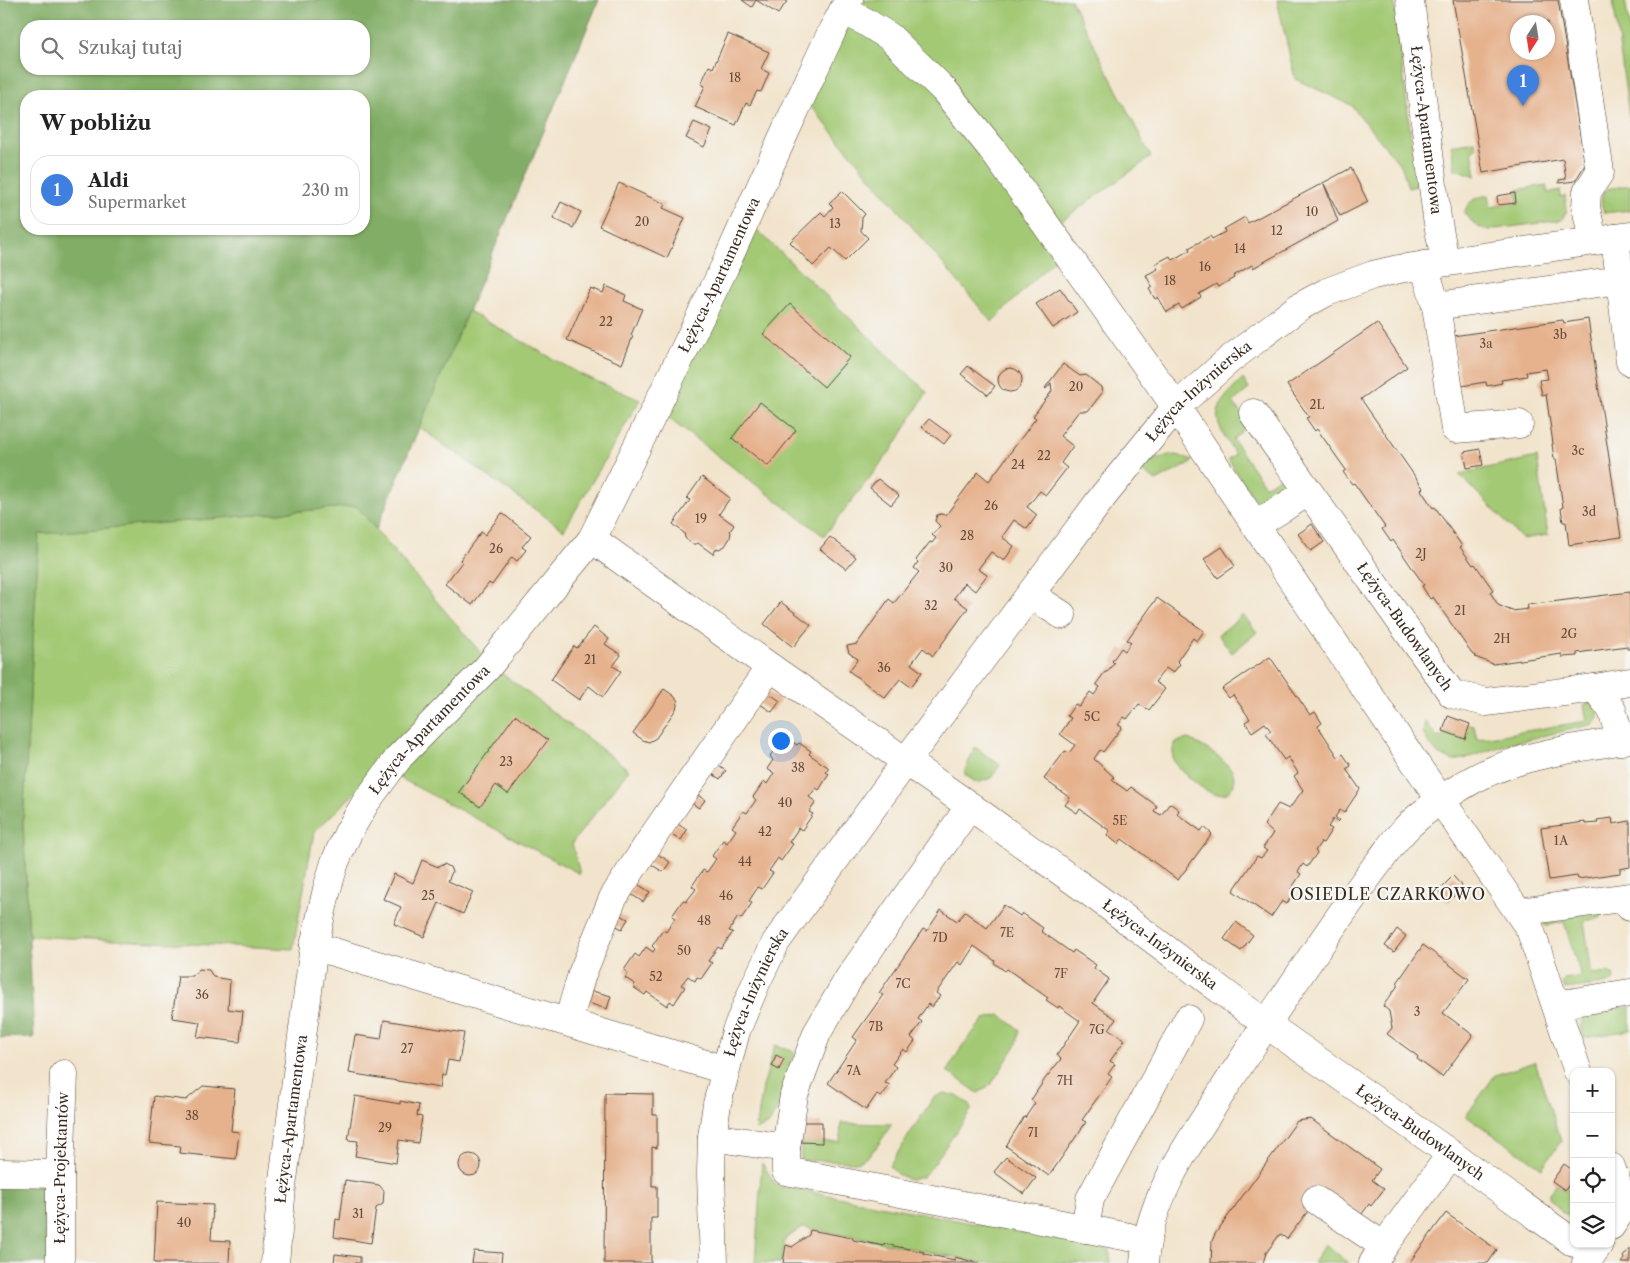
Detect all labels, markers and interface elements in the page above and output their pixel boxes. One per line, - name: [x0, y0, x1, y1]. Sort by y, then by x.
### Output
- north arrow: [1510, 15, 1555, 60]
- search box: [20, 20, 370, 75]
- icon: search: [38, 34, 66, 62]
- text: Szukaj tutaj: [78, 36, 182, 59]
- street label: Łężyca-Apartamentowa: [1407, 44, 1446, 215]
- pin: 1: [1507, 65, 1539, 106]
- house number: 18: [729, 70, 741, 85]
- text: W pobliżu: [40, 110, 151, 135]
- text: Aldi: [88, 169, 129, 192]
- text: 1: [53, 180, 61, 200]
- text: 230 m: [302, 180, 349, 200]
- text: Supermarket: [88, 192, 186, 212]
- street label: Łężyca-Apartamentowa: [674, 194, 764, 356]
- house number: 10: [1306, 204, 1318, 219]
- house number: 20: [635, 214, 649, 229]
- house number: 13: [829, 216, 841, 231]
- house number: 12: [1271, 223, 1283, 238]
- house number: 14: [1234, 241, 1246, 256]
- house number: 16: [1199, 259, 1211, 274]
- house number: 18: [1164, 273, 1176, 288]
- house number: 22: [599, 314, 613, 329]
- house number: 3b: [1553, 327, 1567, 342]
- street label: Łężyca-Inżynierska: [1142, 336, 1255, 445]
- house number: 3a: [1480, 336, 1493, 351]
- house number: 20: [1069, 379, 1083, 394]
- house number: 2L: [1310, 397, 1325, 412]
- house number: 3c: [1572, 443, 1584, 458]
- house number: 22: [1037, 448, 1051, 463]
- house number: 24: [1011, 457, 1025, 472]
- house number: 26: [984, 498, 998, 513]
- house number: 3d: [1582, 504, 1597, 519]
- house number: 19: [695, 511, 707, 526]
- house number: 28: [960, 528, 974, 543]
- house number: 26: [489, 541, 503, 556]
- house number: 2J: [1415, 546, 1427, 561]
- street label: Łężyca-Budowlanych: [1353, 559, 1457, 695]
- house number: 30: [939, 560, 953, 575]
- house number: 32: [924, 598, 938, 613]
- house number: 2I: [1454, 603, 1466, 618]
- house number: 2G: [1561, 626, 1578, 641]
- house number: 2H: [1493, 631, 1511, 646]
- house number: 21: [584, 652, 596, 667]
- house number: 36: [877, 660, 891, 675]
- street label: Łężyca-Apartamentowa: [365, 661, 494, 798]
- house number: 5C: [1084, 709, 1100, 724]
- your location: [768, 728, 794, 754]
- house number: 23: [499, 754, 513, 769]
- house number: 38: [791, 760, 805, 775]
- house number: 40: [778, 795, 792, 810]
- house number: 5E: [1113, 813, 1127, 828]
- house number: 42: [758, 824, 772, 839]
- house number: 1A: [1554, 833, 1569, 848]
- house number: 44: [738, 854, 752, 869]
- district label: OSIEDLE CZARKOWO: [1290, 884, 1486, 904]
- house number: 25: [421, 888, 435, 903]
- house number: 46: [719, 888, 733, 903]
- street label: Łężyca-Inżynierska: [1099, 895, 1222, 994]
- house number: 48: [697, 913, 711, 928]
- street label: Łężyca-Inżynierska: [720, 924, 792, 1059]
- house number: 7E: [1000, 925, 1014, 940]
- house number: 7D: [932, 930, 948, 945]
- house number: 50: [677, 943, 691, 958]
- house number: 7F: [1054, 966, 1068, 981]
- house number: 52: [649, 969, 663, 984]
- house number: 7C: [895, 976, 911, 991]
- house number: 36: [195, 987, 209, 1002]
- house number: 3: [1414, 1004, 1420, 1019]
- house number: 7B: [869, 1019, 883, 1034]
- house number: 7G: [1089, 1022, 1105, 1037]
- street label: Łężyca-Apartamentowa: [271, 1033, 311, 1204]
- house number: 27: [401, 1041, 413, 1056]
- house number: 7A: [847, 1063, 862, 1078]
- map controls: [1570, 1068, 1615, 1248]
- button: +: [1570, 1068, 1615, 1113]
- house number: 7H: [1057, 1073, 1073, 1088]
- street label: Łężyca-Budowlanych: [1352, 1080, 1489, 1185]
- street label: Łężyca-Projektantów: [50, 1091, 72, 1244]
- house number: 38: [185, 1108, 199, 1123]
- button: −: [1570, 1113, 1615, 1158]
- house number: 29: [378, 1120, 392, 1135]
- house number: 7I: [1028, 1125, 1038, 1140]
- button: locate: [1570, 1158, 1615, 1203]
- button: layers: [1570, 1203, 1615, 1248]
- house number: 31: [352, 1206, 364, 1221]
- house number: 40: [177, 1215, 191, 1230]

